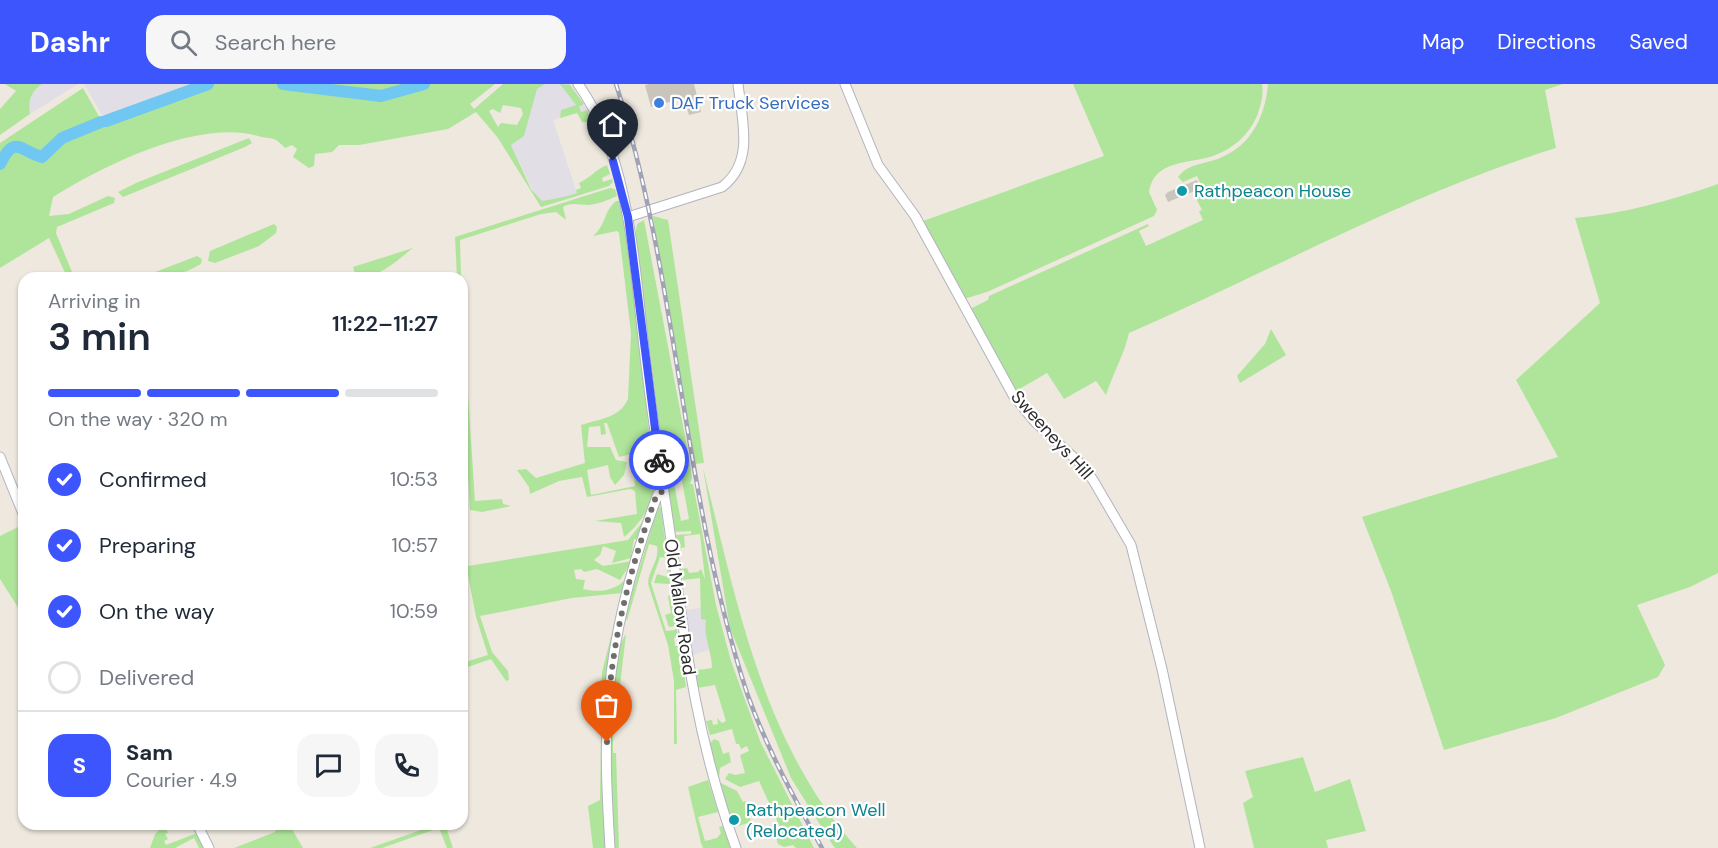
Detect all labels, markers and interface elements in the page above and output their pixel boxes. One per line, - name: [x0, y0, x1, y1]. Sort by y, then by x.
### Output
- search box: [146, 15, 566, 69]
- text: Dashr: [30, 24, 110, 61]
- icon: search: [167, 26, 200, 59]
- text: Search here: [215, 28, 336, 57]
- text: Map: [1422, 28, 1464, 56]
- text: Directions: [1497, 28, 1596, 56]
- text: Saved: [1629, 28, 1688, 56]
- place label: DAF Truck Services: [671, 91, 830, 115]
- marker: DAF Truck Services: [652, 96, 666, 110]
- pin: [587, 99, 638, 161]
- icon: home: [596, 108, 629, 141]
- place label: Rathpeacon House: [1194, 179, 1351, 203]
- marker: Rathpeacon House: [1175, 184, 1189, 198]
- text: Arriving in: [48, 288, 140, 314]
- text: 11:22–11:27: [332, 309, 438, 338]
- text: 3 min: [48, 311, 151, 362]
- street label: Sweeneys Hill: [1005, 385, 1099, 485]
- text: On the way · 320 m: [48, 406, 227, 432]
- courier: [629, 430, 689, 490]
- icon: bike: [643, 444, 676, 477]
- icon: check: [48, 463, 81, 496]
- text: Confirmed: [99, 465, 207, 494]
- text: 10:53: [390, 466, 438, 492]
- icon: check: [48, 529, 81, 562]
- text: Preparing: [99, 531, 196, 560]
- text: 10:57: [392, 532, 438, 558]
- street label: Old Mallow Road: [659, 537, 701, 677]
- icon: check: [48, 595, 81, 628]
- text: On the way: [99, 597, 214, 626]
- text: 10:59: [390, 598, 438, 624]
- text: Delivered: [99, 663, 194, 692]
- pin: [581, 680, 632, 742]
- icon: bag: [590, 689, 623, 722]
- button: chat: [297, 734, 360, 797]
- button: phone: [375, 734, 438, 797]
- text: Sam: [126, 738, 173, 767]
- text: S: [73, 751, 86, 780]
- text: Courier · 4.9: [126, 767, 237, 793]
- place label: Rathpeacon Well (Relocated): [746, 798, 886, 843]
- marker: Rathpeacon Well (Relocated): [727, 813, 741, 827]

